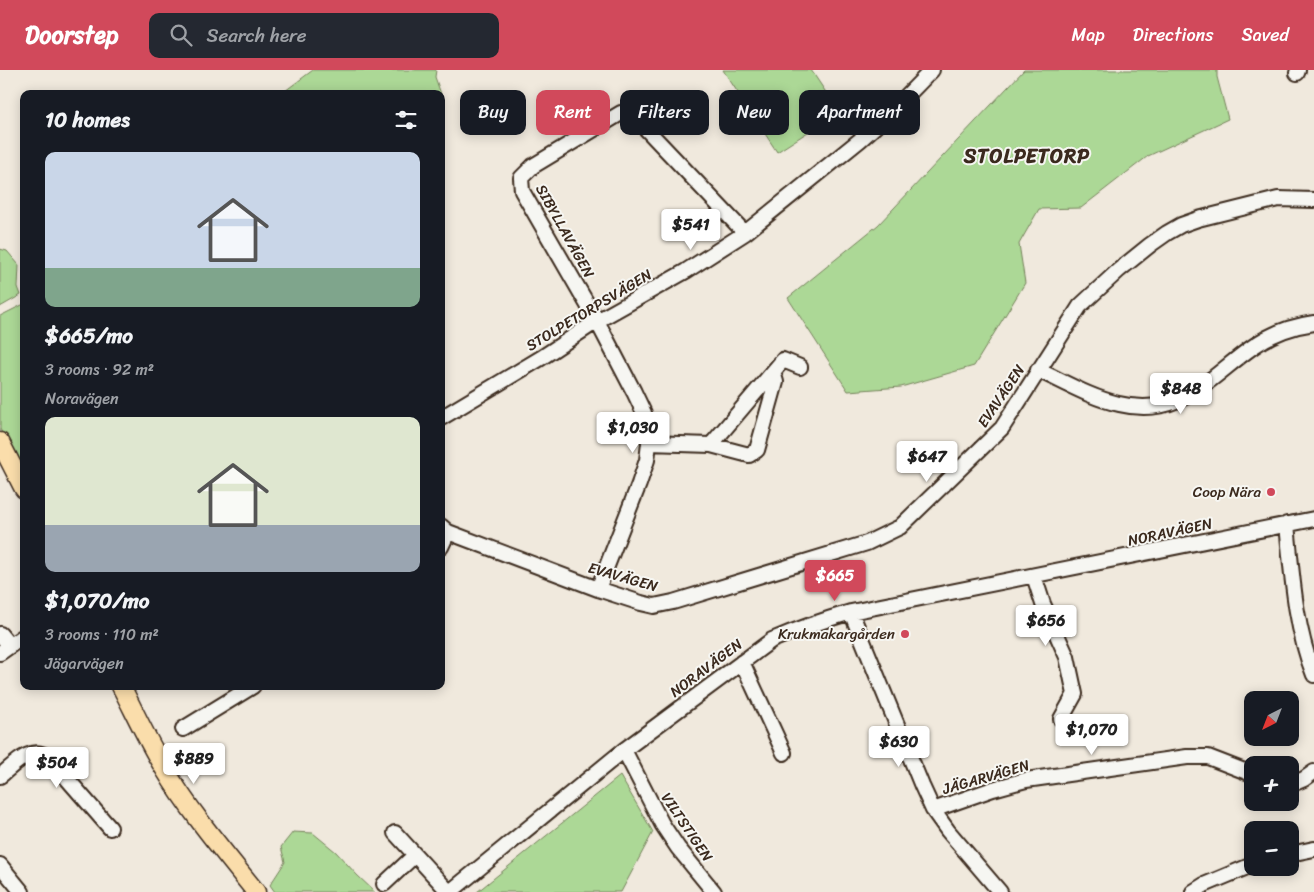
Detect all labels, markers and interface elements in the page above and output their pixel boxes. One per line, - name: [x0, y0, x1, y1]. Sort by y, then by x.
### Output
- search box: [149, 13, 499, 58]
- text: Doorstep: [25, 14, 119, 56]
- text: Search here: [207, 19, 307, 52]
- text: Map: [1072, 19, 1105, 51]
- text: Directions: [1133, 19, 1214, 51]
- text: Saved: [1242, 19, 1289, 51]
- icon: search: [167, 21, 195, 49]
- chip: Buy: [460, 90, 526, 135]
- chip: Rent: [536, 90, 610, 135]
- chip: Filters: [620, 90, 709, 135]
- chip: New: [719, 90, 789, 135]
- chip: Apartment: [799, 90, 920, 135]
- text: 10 homes: [45, 101, 130, 139]
- icon: filters: [392, 106, 420, 134]
- district label: STOLPETORP: [963, 139, 1090, 174]
- street label: SIBYLLAVÄGEN: [528, 179, 602, 283]
- icon: home: [188, 185, 278, 275]
- pin: $541: [661, 208, 721, 251]
- text: $541: [672, 210, 710, 239]
- street label: STOLPETORPSVÄGEN: [521, 262, 658, 358]
- text: $665/mo: [45, 317, 133, 355]
- text: 3 rooms · 92 m²: [45, 355, 154, 384]
- street label: EVAVÄGEN: [970, 359, 1032, 433]
- pin: $848: [1151, 372, 1211, 415]
- text: $848: [1161, 374, 1201, 403]
- text: Noravägen: [45, 384, 119, 413]
- pin: $1,030: [592, 412, 674, 454]
- text: $1,030: [608, 413, 658, 442]
- pin: $647: [897, 440, 957, 483]
- text: $647: [908, 442, 947, 471]
- icon: home: [188, 450, 278, 540]
- place label: Coop Nära: [1193, 479, 1261, 505]
- marker: Coop Nära: [1265, 486, 1277, 498]
- street label: NORAVÄGEN: [1125, 510, 1215, 554]
- street label: EVAVÄGEN: [585, 555, 662, 600]
- pin: $665: [805, 560, 865, 602]
- text: $665: [816, 561, 854, 590]
- text: $1,070/mo: [45, 582, 150, 620]
- pin: $656: [1016, 604, 1076, 647]
- text: $656: [1027, 606, 1065, 635]
- text: 3 rooms · 110 m²: [45, 620, 159, 649]
- place label: Krukmakargården: [778, 621, 895, 647]
- marker: Krukmakargården: [899, 628, 911, 640]
- street label: NORAVÄGEN: [664, 631, 749, 704]
- text: Jägarvägen: [45, 649, 124, 678]
- north arrow: [1244, 691, 1299, 746]
- map controls: [1244, 691, 1299, 876]
- pin: $1,070: [1051, 714, 1133, 756]
- text: $1,070: [1066, 715, 1118, 744]
- pin: $630: [869, 726, 929, 768]
- text: $630: [880, 727, 918, 756]
- pin: $889: [164, 742, 224, 785]
- text: $889: [174, 744, 214, 773]
- pin: $504: [27, 746, 87, 789]
- text: $504: [37, 748, 77, 777]
- street label: JÄGARVÄGEN: [938, 752, 1033, 802]
- button: +: [1244, 756, 1299, 811]
- street label: VILTSTIGEN: [654, 787, 720, 868]
- button: −: [1244, 821, 1299, 876]

